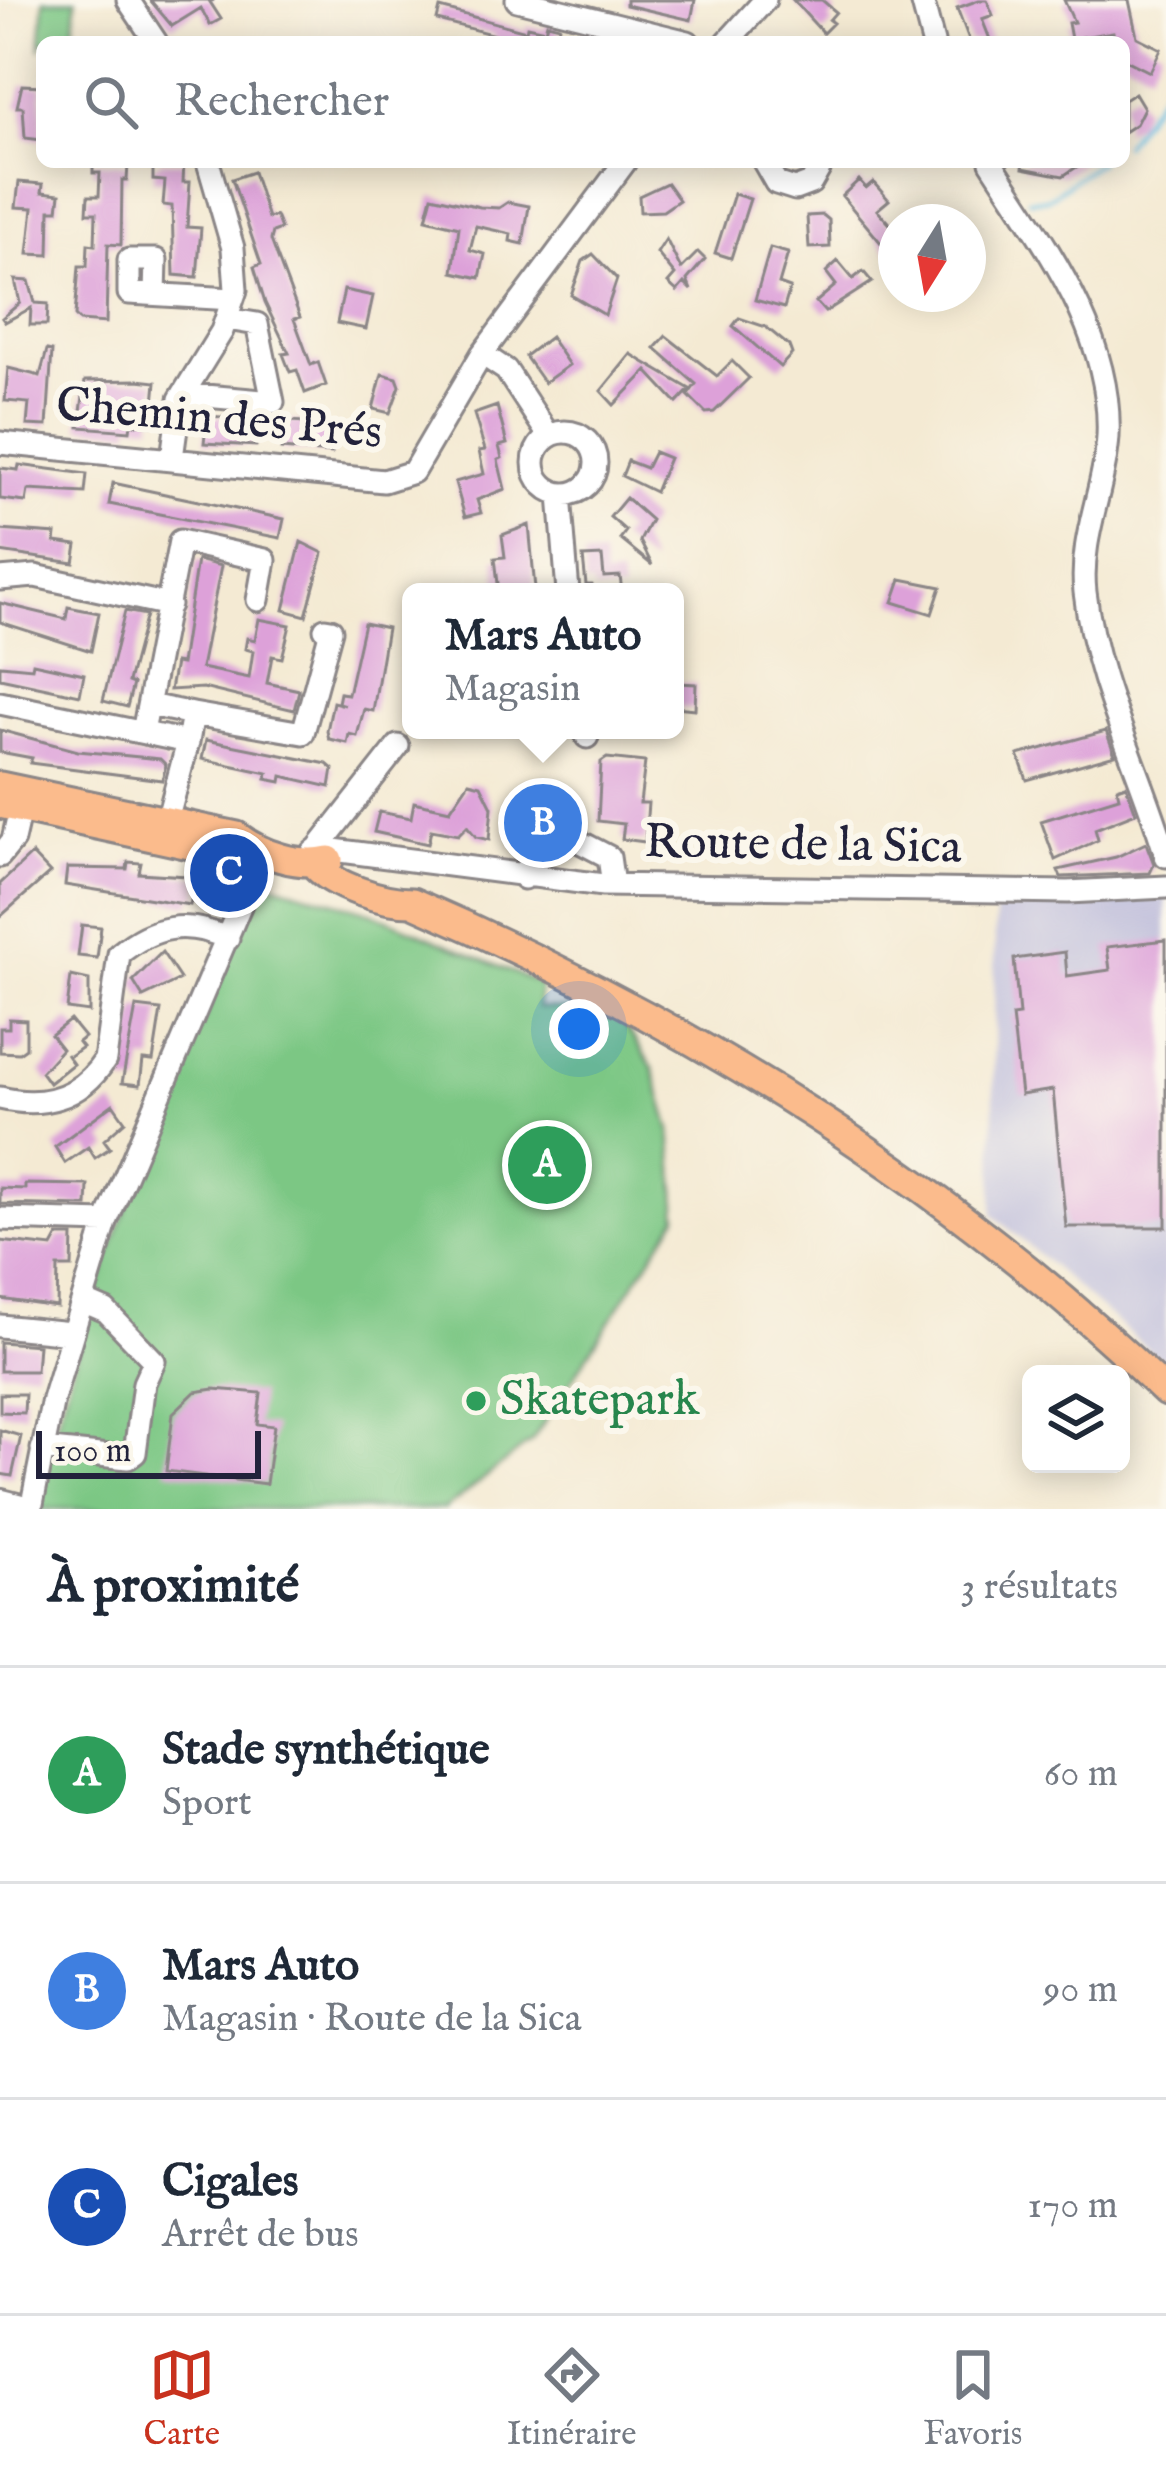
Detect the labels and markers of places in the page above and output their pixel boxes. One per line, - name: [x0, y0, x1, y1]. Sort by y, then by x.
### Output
- pin: B: [504, 778, 582, 868]
- pin: C: [190, 828, 268, 918]
- pin: A: [508, 1120, 586, 1210]
- place label: Skatepark: [500, 1371, 700, 1431]
- marker: Skatepark: [463, 1388, 489, 1414]

